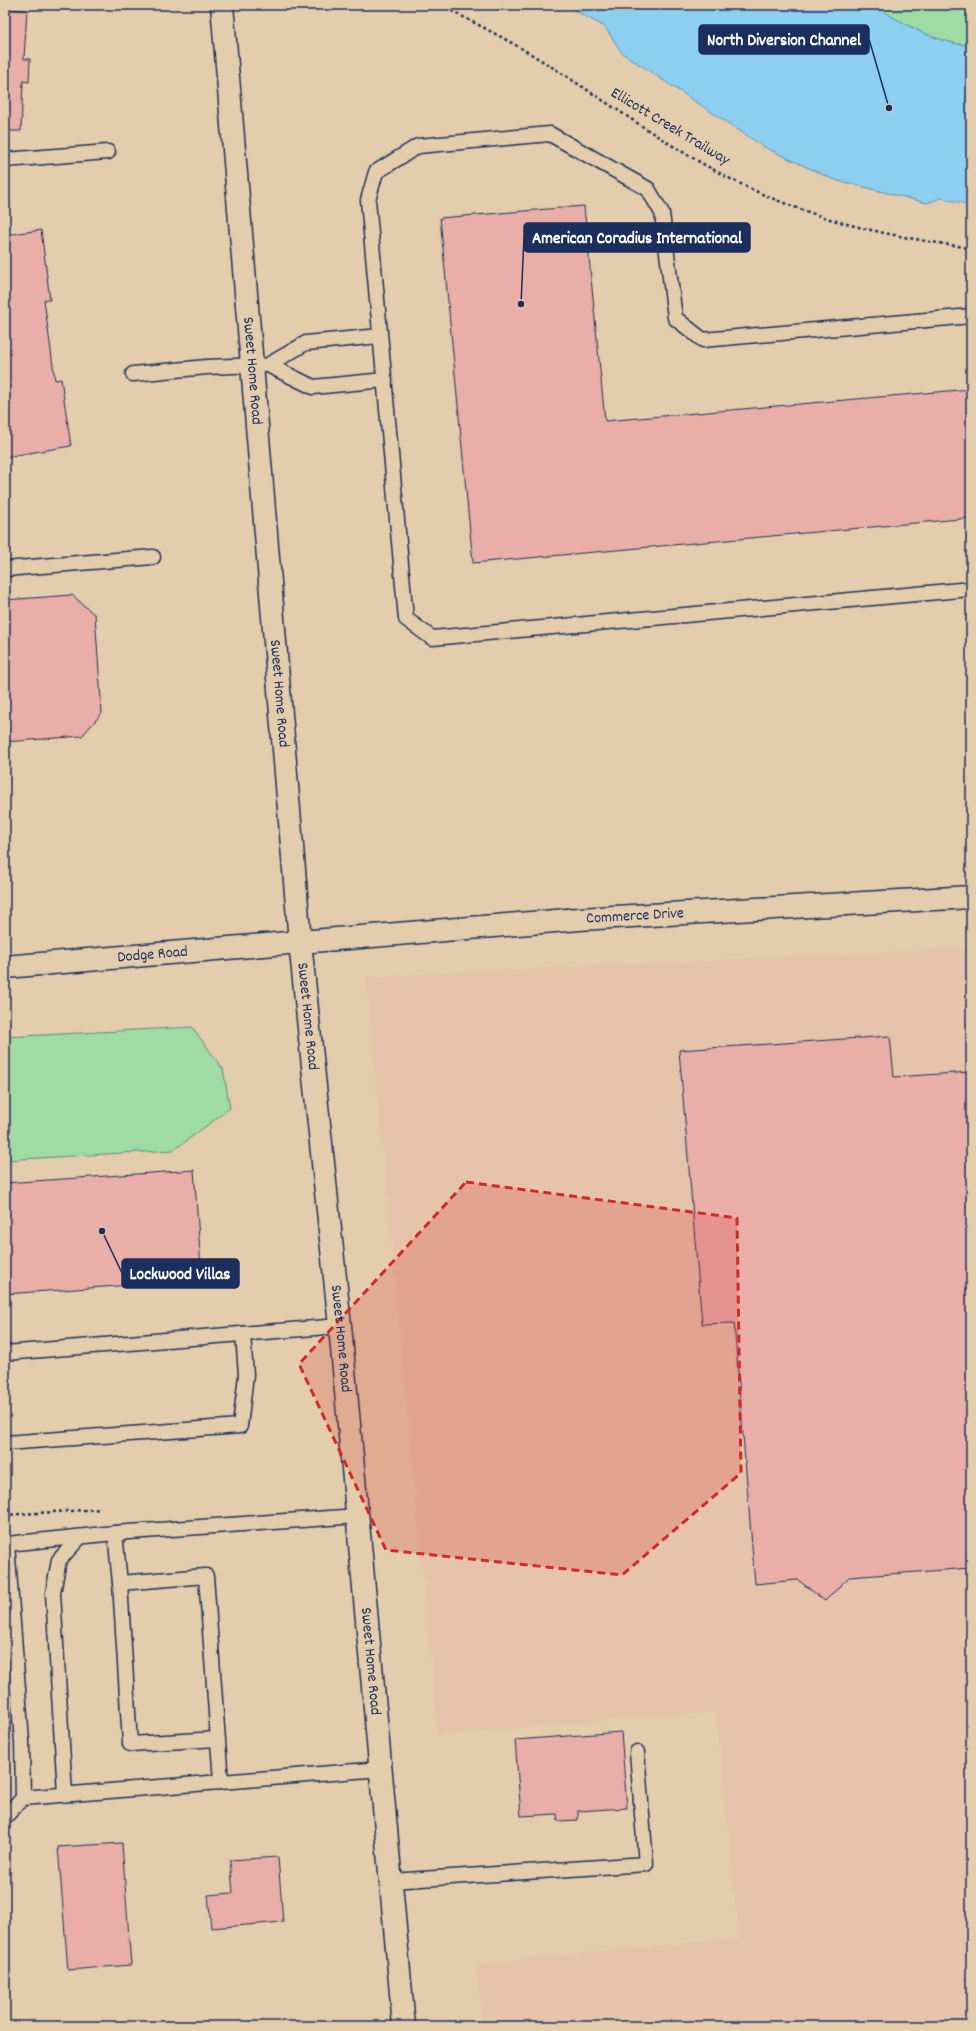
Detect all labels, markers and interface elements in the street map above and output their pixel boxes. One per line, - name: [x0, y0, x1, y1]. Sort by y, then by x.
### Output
- callout: North Diversion Channel: [699, 25, 869, 54]
- text: North Diversion Channel: [707, 30, 862, 54]
- street label: Ellicott Creek Trailway: [606, 82, 735, 172]
- callout: American Coradius International: [524, 223, 750, 252]
- text: American Coradius International: [532, 228, 743, 252]
- street label: Sweet Home Road: [237, 316, 268, 426]
- street label: Sweet Home Road: [263, 639, 295, 748]
- street label: Commerce Drive: [585, 902, 685, 930]
- street label: Dodge Road: [116, 940, 189, 969]
- street label: Sweet Home Road: [291, 961, 325, 1071]
- callout: Lockwood Villas: [122, 1259, 239, 1288]
- text: Lockwood Villas: [130, 1264, 230, 1288]
- street label: Sweet Home Road: [324, 1284, 358, 1393]
- street label: Sweet Home Road: [354, 1606, 387, 1716]

